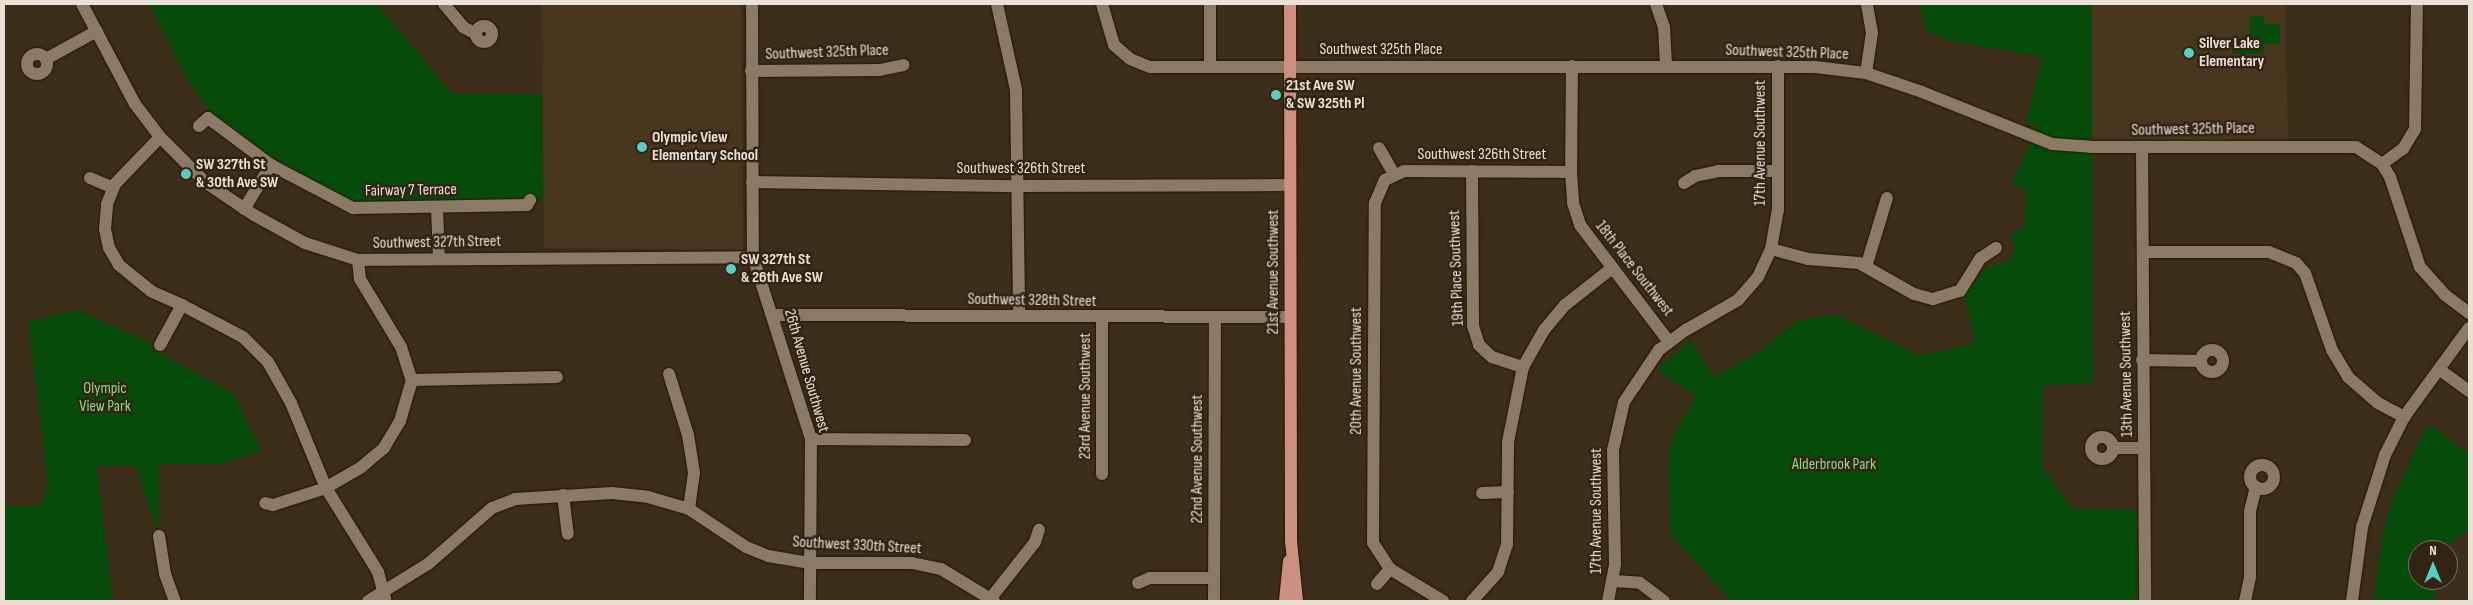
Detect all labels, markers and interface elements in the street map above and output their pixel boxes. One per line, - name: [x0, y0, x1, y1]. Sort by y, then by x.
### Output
- place label: Silver Lake Elementary: [2199, 34, 2264, 72]
- street label: Southwest 325th Place: [1319, 40, 1443, 60]
- street label: Southwest 325th Place: [765, 41, 889, 65]
- street label: Southwest 325th Place: [1725, 41, 1849, 65]
- marker: Silver Lake Elementary: [2183, 47, 2195, 59]
- place label: 21st Ave SW & SW 325th Pl: [1286, 76, 1364, 114]
- street label: 17th Avenue Southwest: [1751, 80, 1771, 206]
- marker: 21st Ave SW & SW 325th Pl: [1270, 89, 1282, 101]
- street label: Southwest 325th Place: [2131, 119, 2255, 141]
- place label: Olympic View Elementary School: [652, 128, 758, 166]
- marker: Olympic View Elementary School: [636, 141, 648, 153]
- street label: Southwest 326th Street: [1418, 145, 1546, 165]
- place label: SW 327th St & 30th Ave SW: [196, 155, 278, 193]
- street label: Southwest 326th Street: [957, 159, 1085, 179]
- marker: SW 327th St & 30th Ave SW: [180, 168, 192, 180]
- street label: Fairway 7 Terrace: [365, 181, 457, 201]
- street label: 21st Avenue Southwest: [1264, 210, 1284, 334]
- street label: 19th Place Southwest: [1445, 210, 1469, 326]
- street label: 18th Place Southwest: [1591, 217, 1677, 321]
- street label: Southwest 327th Street: [373, 232, 501, 254]
- place label: SW 327th St & 26th Ave SW: [741, 250, 823, 288]
- marker: SW 327th St & 26th Ave SW: [725, 263, 737, 275]
- street label: Southwest 328th Street: [967, 290, 1097, 312]
- street label: 26th Avenue Southwest: [779, 307, 833, 435]
- street label: 20th Avenue Southwest: [1347, 307, 1367, 435]
- street label: 13th Avenue Southwest: [2116, 311, 2138, 437]
- street label: 23rd Avenue Southwest: [1076, 333, 1096, 459]
- park label: Olympic View Park: [79, 379, 131, 417]
- street label: 22nd Avenue Southwest: [1188, 395, 1208, 523]
- street label: 17th Avenue Southwest: [1587, 448, 1607, 574]
- park label: Alderbrook Park: [1792, 455, 1876, 475]
- street label: Southwest 330th Street: [792, 533, 922, 559]
- north arrow: [2408, 540, 2458, 590]
- text: N: [2429, 542, 2437, 559]

